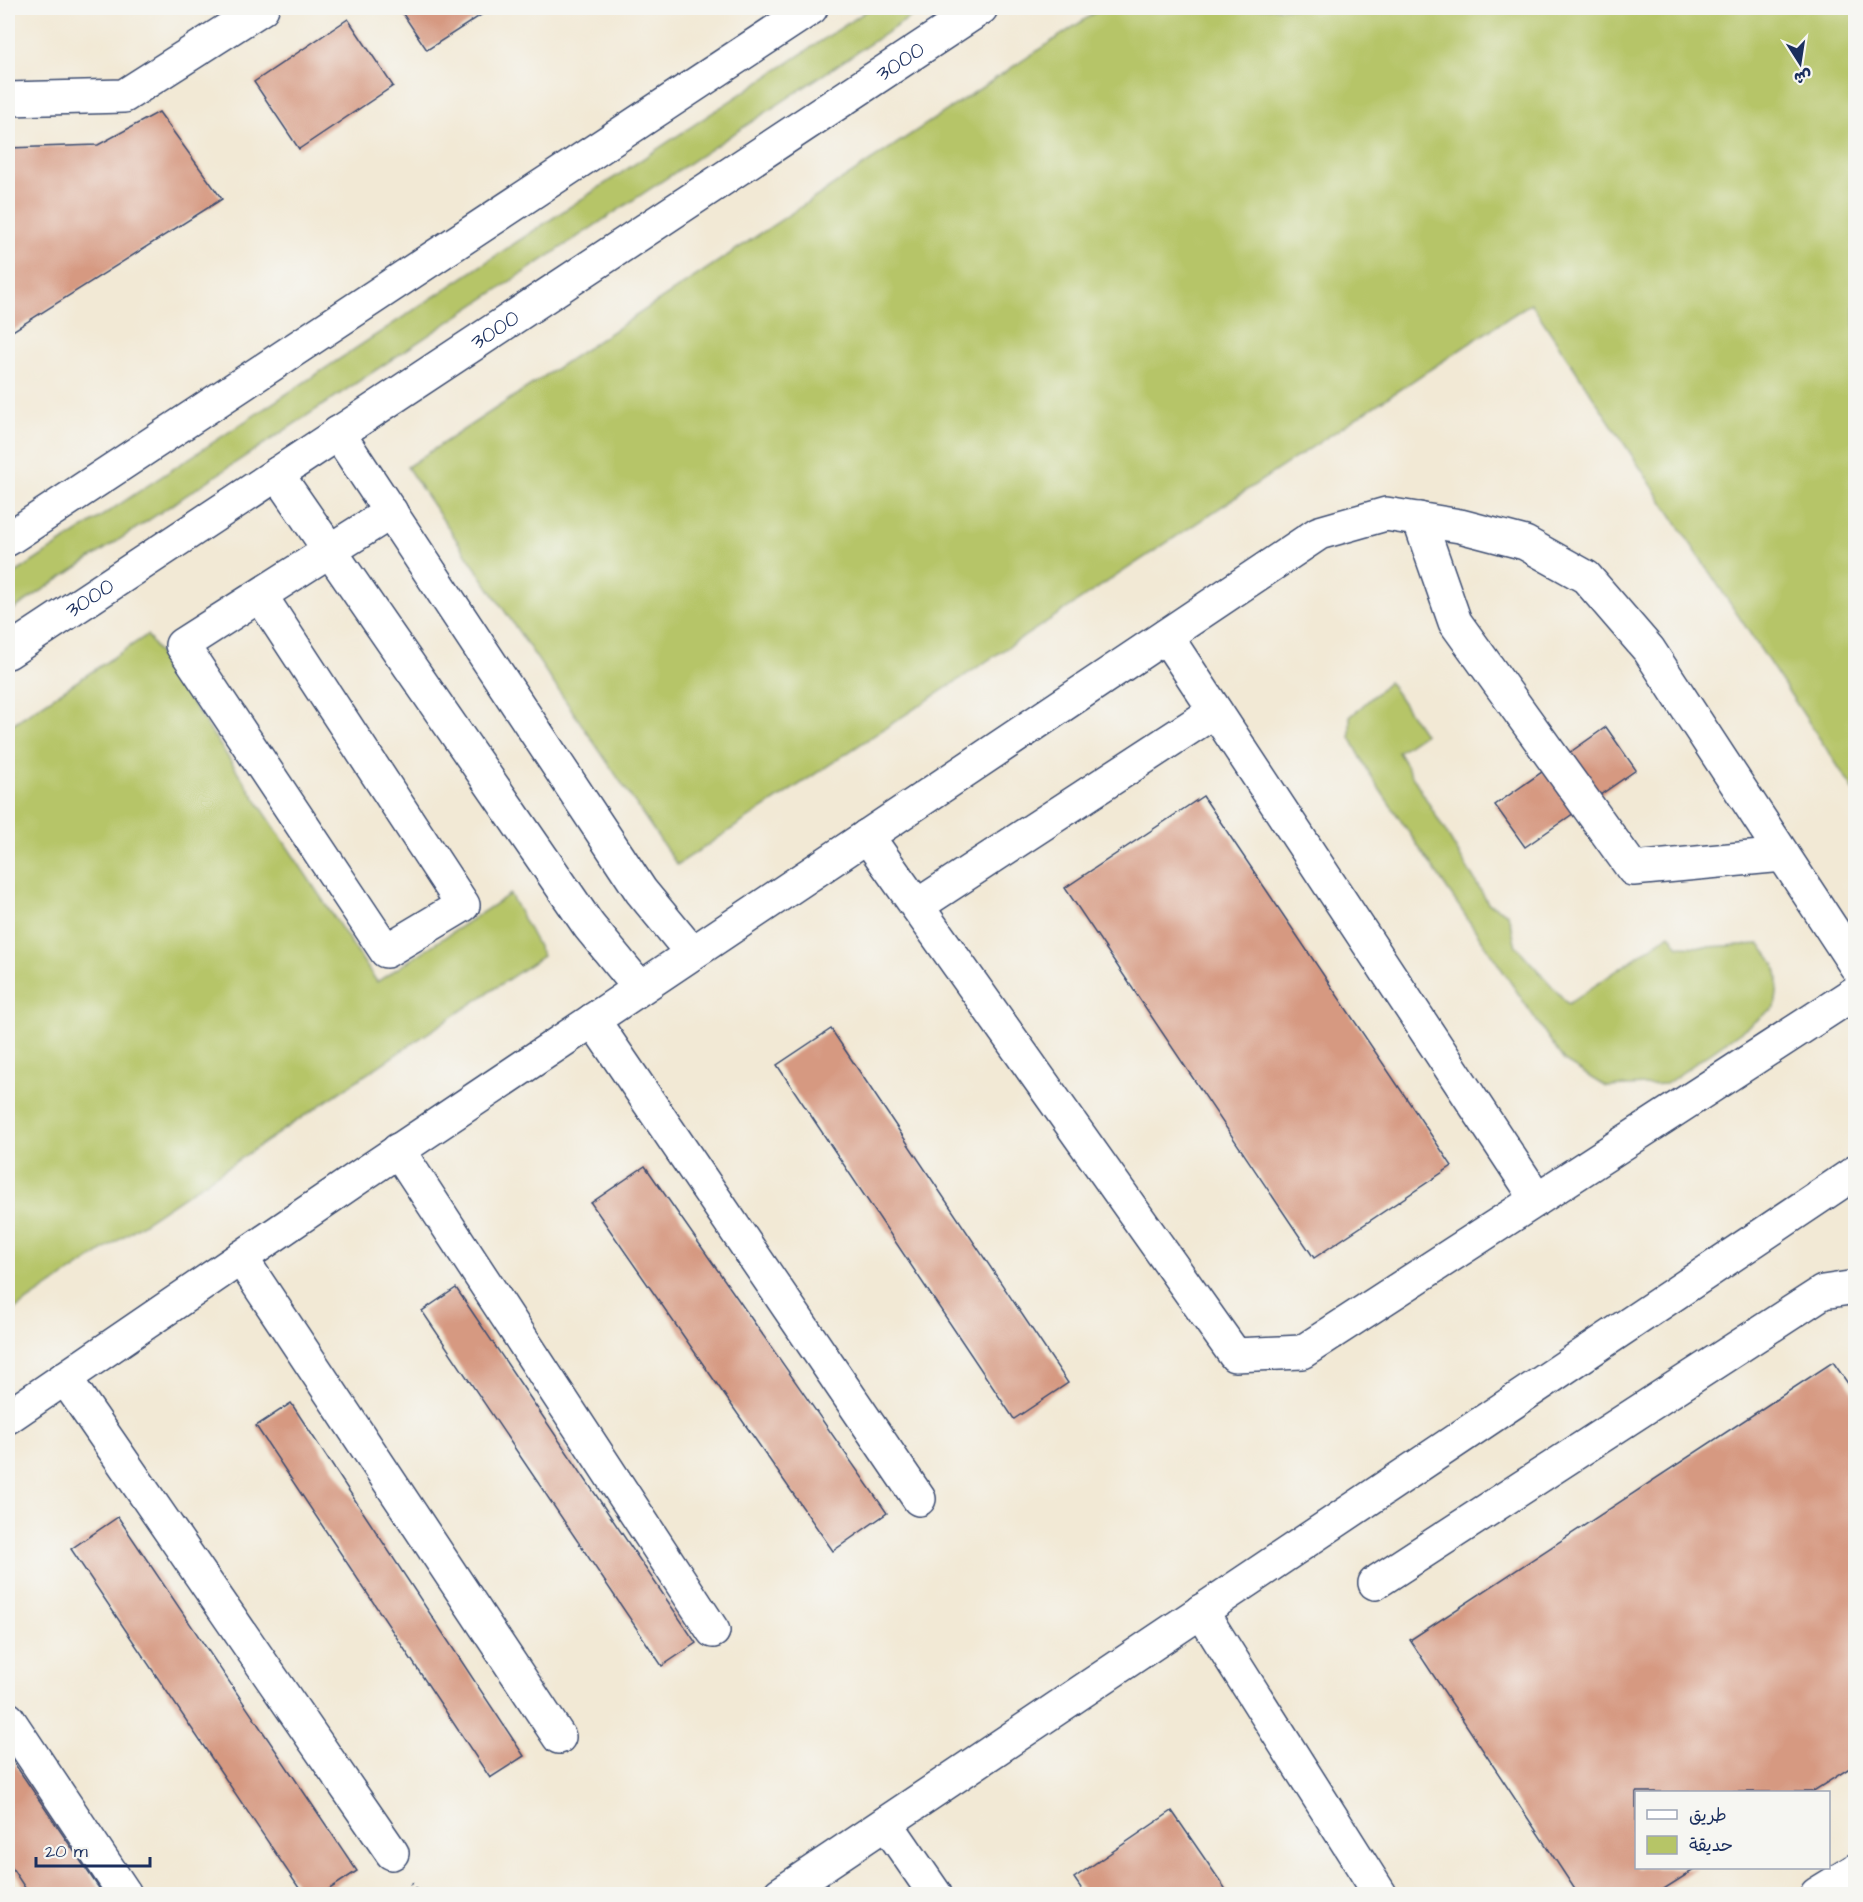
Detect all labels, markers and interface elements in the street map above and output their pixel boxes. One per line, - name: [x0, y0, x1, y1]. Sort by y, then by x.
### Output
- north arrow: [1770, 33, 1830, 93]
- street label: 3000: [870, 34, 931, 89]
- text: ش: [1792, 64, 1814, 89]
- street label: 3000: [464, 302, 526, 357]
- street label: 3000: [59, 570, 120, 625]
- legend: [1635, 1791, 1830, 1869]
- text: طريق: [1689, 1803, 1727, 1828]
- scale bar: [36, 1830, 150, 1868]
- text: حديقة: [1689, 1833, 1733, 1858]
- text: 20 m: [45, 1839, 88, 1864]

